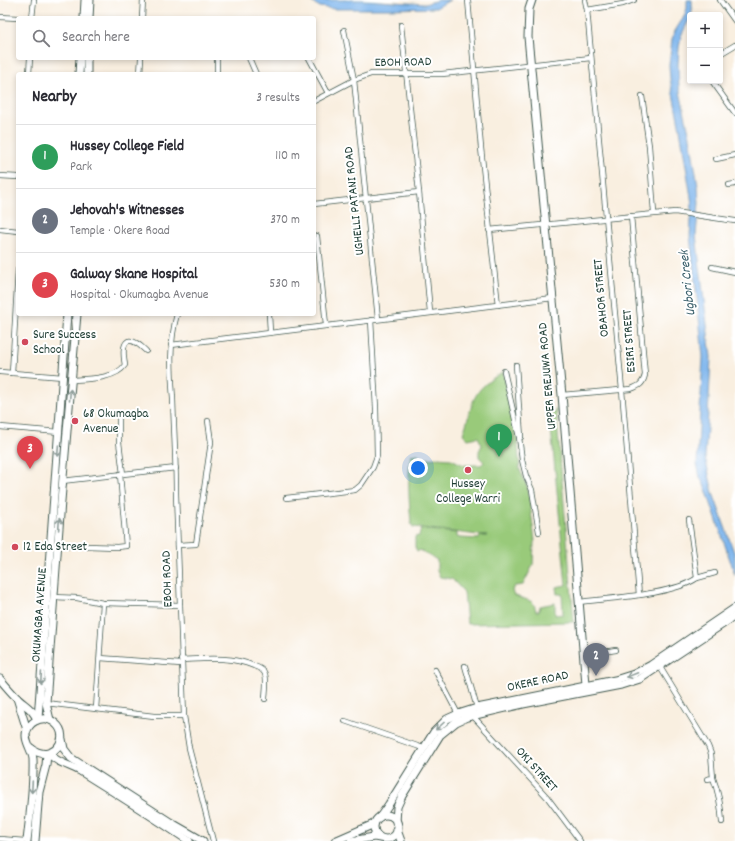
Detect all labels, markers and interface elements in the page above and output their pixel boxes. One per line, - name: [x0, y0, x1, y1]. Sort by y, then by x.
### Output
- map controls: [687, 12, 723, 84]
- button: +: [687, 12, 723, 48]
- search box: [16, 16, 316, 60]
- icon: search: [30, 27, 52, 49]
- text: Search here: [62, 27, 130, 49]
- button: −: [687, 48, 723, 84]
- street label: EBOH ROAD: [374, 53, 432, 73]
- text: Nearby: [32, 86, 76, 110]
- text: 3 results: [256, 89, 300, 108]
- text: Hussey College Field: [70, 136, 184, 158]
- street label: UGHELLI PATANI ROAD: [340, 145, 370, 256]
- text: 1: [44, 147, 46, 166]
- text: 110 m: [275, 147, 300, 166]
- text: Park: [70, 158, 92, 177]
- text: Jehovah's Witnesses: [70, 200, 184, 222]
- text: 2: [42, 211, 48, 230]
- text: 370 m: [270, 211, 300, 230]
- text: Temple · Okere Road: [70, 222, 170, 241]
- water label: Ugbori Creek: [674, 248, 701, 317]
- street label: OBAHOR STREET: [589, 258, 615, 338]
- text: Galway Skane Hospital: [70, 264, 198, 286]
- text: 3: [42, 275, 48, 294]
- text: 530 m: [269, 275, 300, 294]
- text: Hospital · Okumagba Avenue: [70, 286, 209, 305]
- street label: ESIRI STREET: [618, 309, 642, 373]
- street label: UPPER EREJUWA ROAD: [534, 321, 562, 430]
- place label: Sure Success School: [33, 326, 96, 360]
- marker: Sure Success School: [20, 337, 30, 347]
- one-way arrow: [67, 389, 74, 402]
- place label: 68 Okumagba Avenue: [83, 405, 149, 439]
- marker: 68 Okumagba Avenue: [70, 416, 80, 426]
- pin: 1: [486, 424, 512, 457]
- pin: 3: [17, 436, 43, 469]
- one-way arrow: [54, 444, 61, 457]
- your location: [408, 458, 428, 478]
- marker: Hussey College Warri: [463, 465, 473, 475]
- place label: Hussey College Warri: [436, 475, 501, 509]
- one-way arrow: [55, 518, 62, 531]
- place label: 12 Eda Street: [23, 538, 87, 557]
- marker: 12 Eda Street: [10, 542, 20, 552]
- street label: EBOH ROAD: [158, 550, 178, 608]
- street label: OKUMAGBA AVENUE: [27, 567, 53, 663]
- pin: 2: [583, 643, 609, 676]
- street label: OKERE ROAD: [506, 666, 571, 698]
- one-way arrow: [37, 671, 44, 684]
- one-way arrow: [626, 671, 638, 679]
- one-way arrow: [435, 721, 445, 730]
- street label: OKI STREET: [511, 743, 561, 797]
- one-way arrow: [29, 780, 36, 793]

